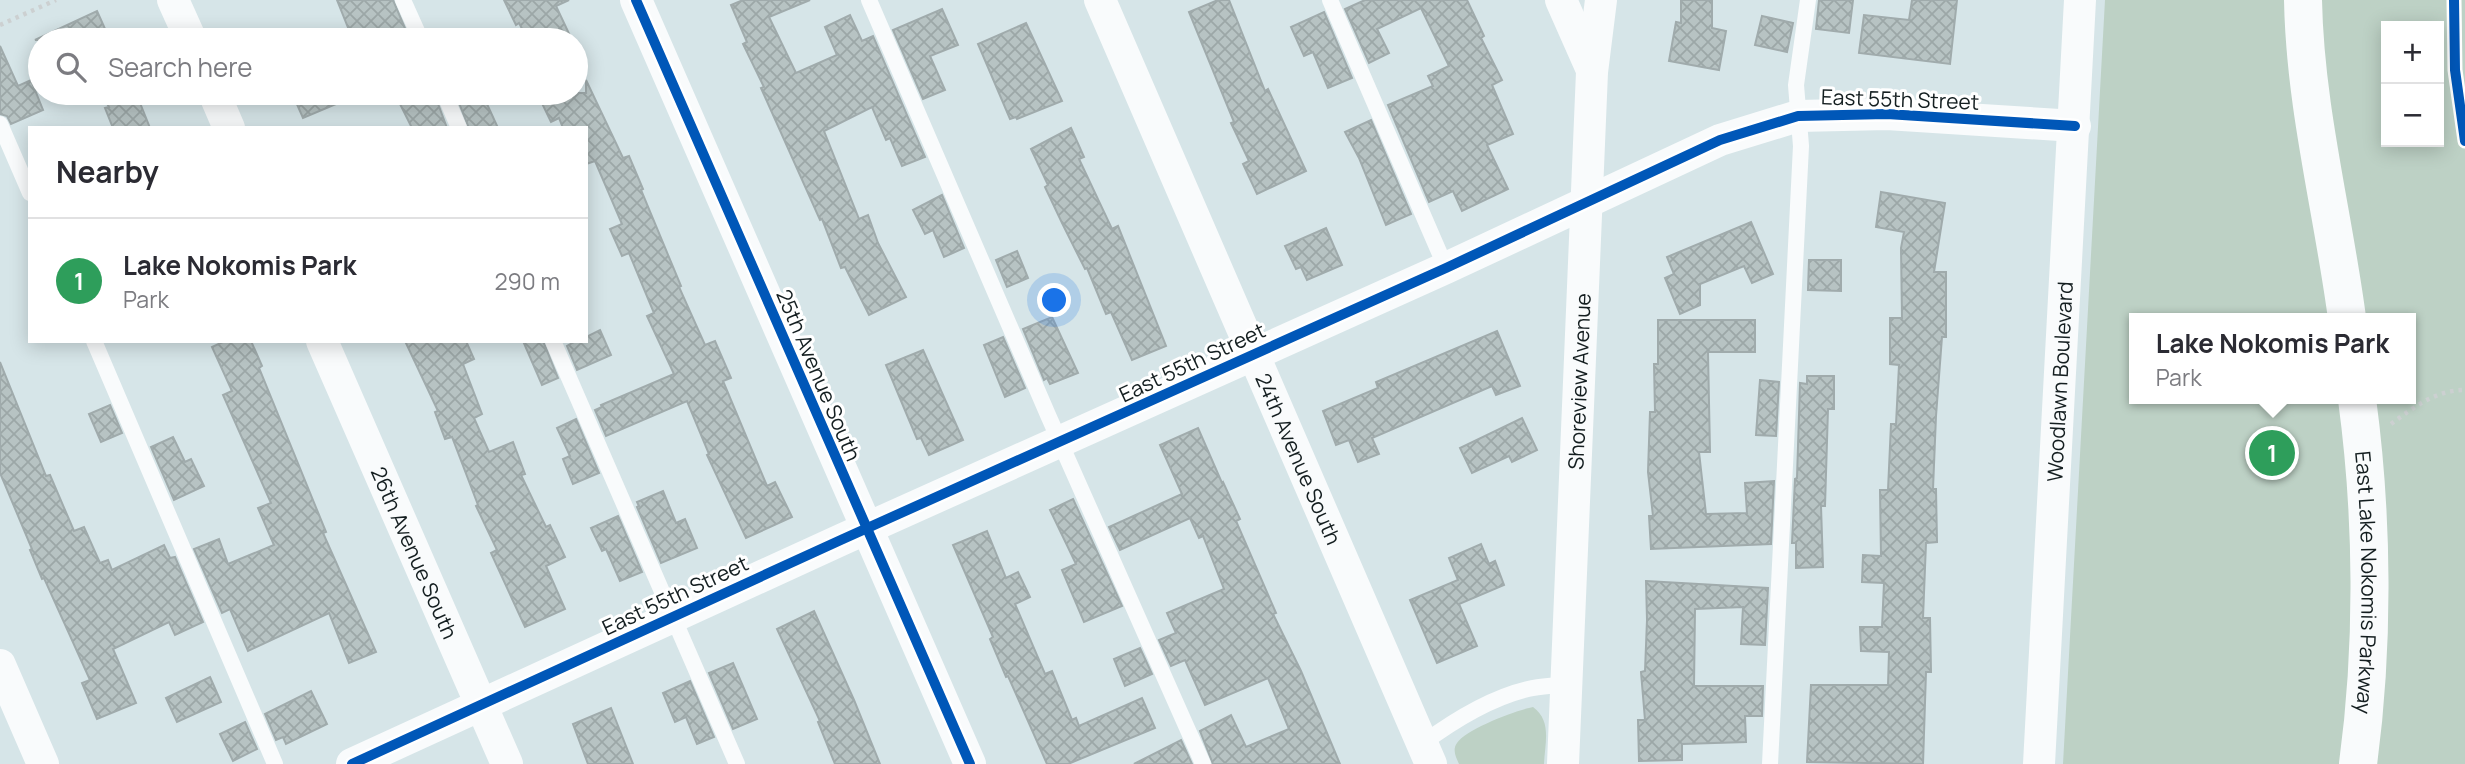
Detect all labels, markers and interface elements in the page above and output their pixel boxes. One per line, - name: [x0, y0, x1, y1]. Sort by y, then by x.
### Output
- map controls: [2381, 21, 2444, 147]
- button: +: [2381, 21, 2444, 84]
- search box: [28, 28, 588, 105]
- icon: search: [52, 48, 90, 86]
- text: Search here: [108, 49, 253, 85]
- street label: East 55th Street: [1820, 82, 1980, 116]
- button: −: [2381, 84, 2444, 147]
- text: Nearby: [56, 151, 159, 192]
- text: Lake Nokomis Park: [123, 247, 357, 283]
- text: 1: [74, 265, 84, 297]
- text: 290 m: [494, 265, 560, 297]
- street label: Woodlawn Boulevard: [2040, 281, 2079, 483]
- text: Park: [123, 283, 169, 315]
- your location: [1037, 283, 1071, 317]
- street label: 25th Avenue South: [770, 285, 868, 465]
- street label: Shoreview Avenue: [1561, 292, 1597, 470]
- popup: [2129, 313, 2416, 404]
- street label: East 55th Street: [1114, 316, 1270, 408]
- text: Lake Nokomis Park: [2156, 325, 2389, 361]
- text: Park: [2156, 361, 2202, 393]
- street label: 24th Avenue South: [1249, 369, 1348, 549]
- pin: 1: [2249, 427, 2295, 479]
- street label: East Lake Nokomis Parkway: [2349, 450, 2384, 715]
- street label: 26th Avenue South: [365, 462, 464, 643]
- street label: East 55th Street: [597, 549, 753, 641]

